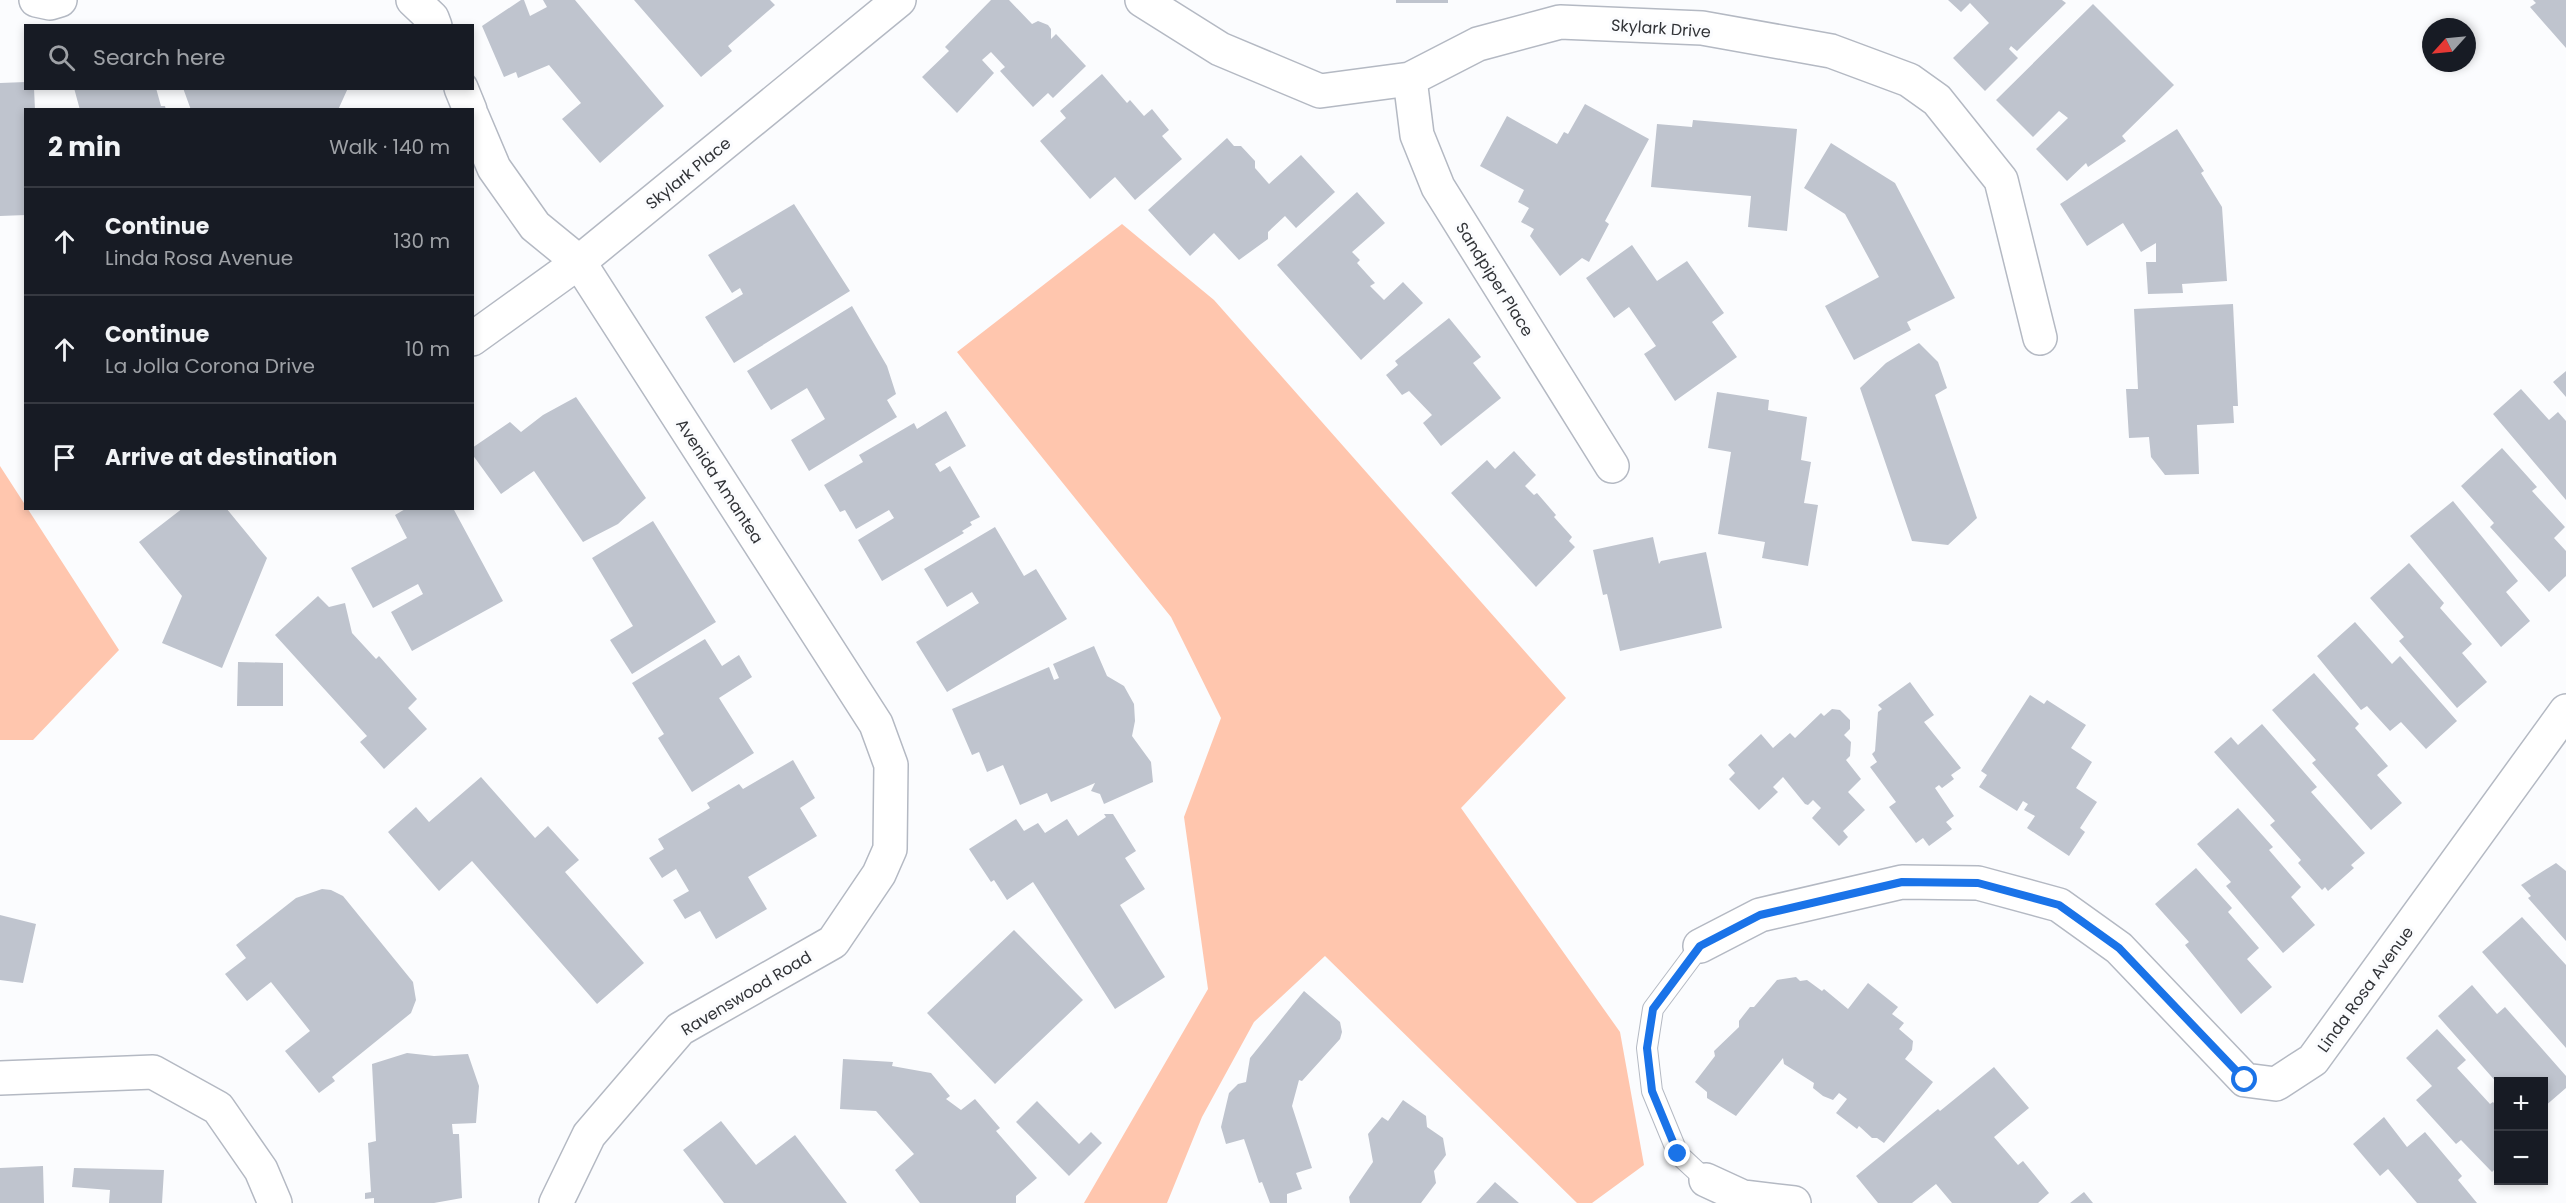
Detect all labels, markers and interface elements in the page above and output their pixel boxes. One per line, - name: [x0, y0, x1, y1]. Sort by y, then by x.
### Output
- street label: Skylark Drive: [1610, 14, 1712, 43]
- north arrow: [2422, 18, 2476, 72]
- search box: [24, 24, 474, 90]
- icon: search: [45, 41, 78, 74]
- text: Search here: [93, 42, 226, 73]
- text: 2 min: [48, 129, 121, 165]
- street label: Skylark Place: [641, 132, 736, 215]
- text: Walk · 140 m: [329, 133, 450, 161]
- text: Continue: [105, 211, 209, 242]
- street label: Sandpiper Place: [1450, 218, 1539, 341]
- icon: ahead: [48, 225, 81, 258]
- text: 130 m: [393, 227, 450, 255]
- text: Linda Rosa Avenue: [105, 244, 293, 272]
- text: Continue: [105, 319, 209, 350]
- icon: ahead: [48, 333, 81, 366]
- text: 10 m: [405, 335, 450, 363]
- text: La Jolla Corona Drive: [105, 352, 315, 380]
- street label: Avenida Amantea: [671, 414, 769, 548]
- icon: arrive: [48, 441, 81, 474]
- text: Arrive at destination: [105, 442, 337, 473]
- street label: Linda Rosa Avenue: [2312, 922, 2419, 1057]
- street label: Ravenswood Road: [677, 945, 816, 1041]
- route start: [2231, 1066, 2257, 1092]
- map controls: [2494, 1077, 2548, 1185]
- button: +: [2494, 1077, 2548, 1131]
- button: −: [2494, 1131, 2548, 1185]
- route end: [1664, 1140, 1690, 1166]

